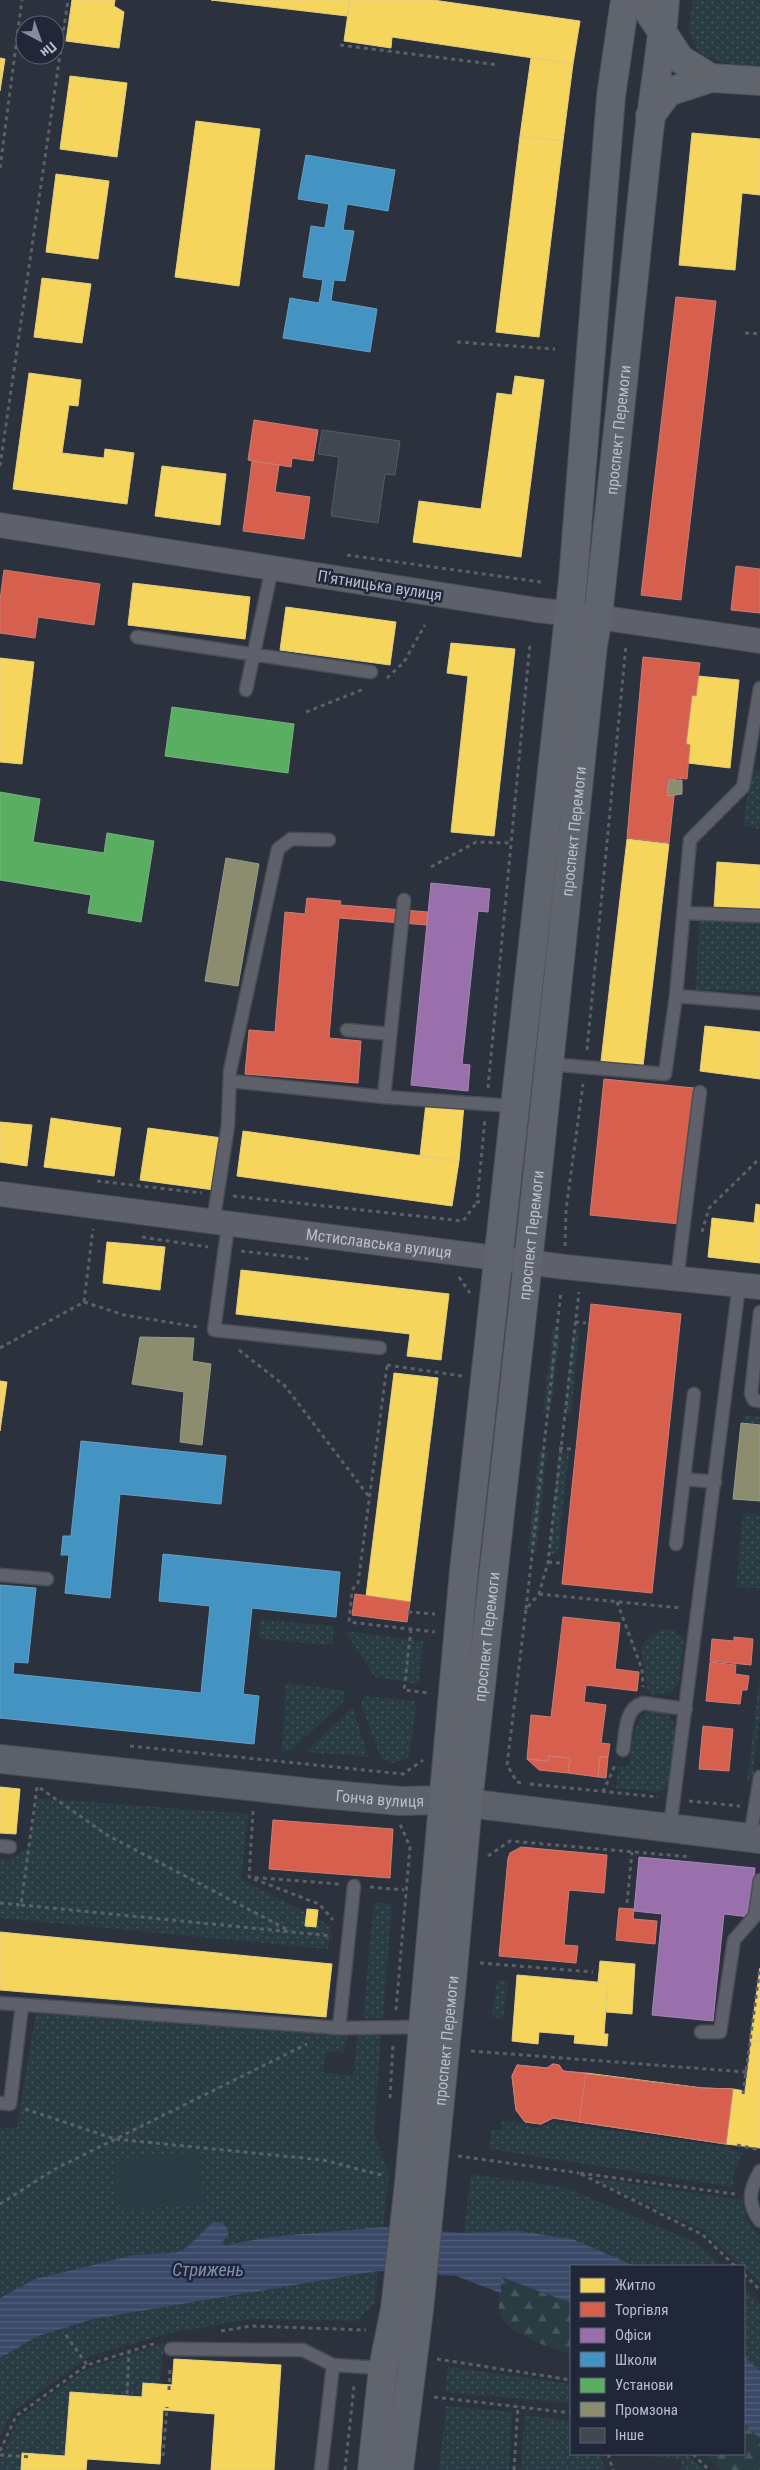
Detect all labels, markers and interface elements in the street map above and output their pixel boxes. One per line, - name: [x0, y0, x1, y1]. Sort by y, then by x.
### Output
- north arrow: [15, 15, 65, 65]
- text: Пн: [37, 39, 60, 61]
- street label: проспект Перемоги: [602, 364, 635, 496]
- street label: Пʼятницька вулиця: [316, 566, 444, 605]
- street label: проспект Перемоги: [558, 765, 590, 897]
- street label: проспект Перемоги: [515, 1169, 548, 1301]
- street label: Мстиславська вулиця: [305, 1225, 453, 1262]
- street label: проспект Перемоги: [470, 1571, 504, 1703]
- street label: Гонча вулиця: [335, 1786, 424, 1811]
- street label: проспект Перемоги: [431, 1975, 462, 2107]
- water label: Стрижень: [172, 2259, 244, 2280]
- legend: [570, 2265, 745, 2455]
- text: Житло: [615, 2276, 655, 2294]
- text: Торгівля: [615, 2301, 668, 2319]
- text: Офіси: [615, 2326, 651, 2344]
- text: Школи: [615, 2351, 657, 2369]
- text: Установи: [615, 2376, 673, 2394]
- text: Промзона: [615, 2401, 678, 2419]
- text: Інше: [615, 2426, 644, 2444]

